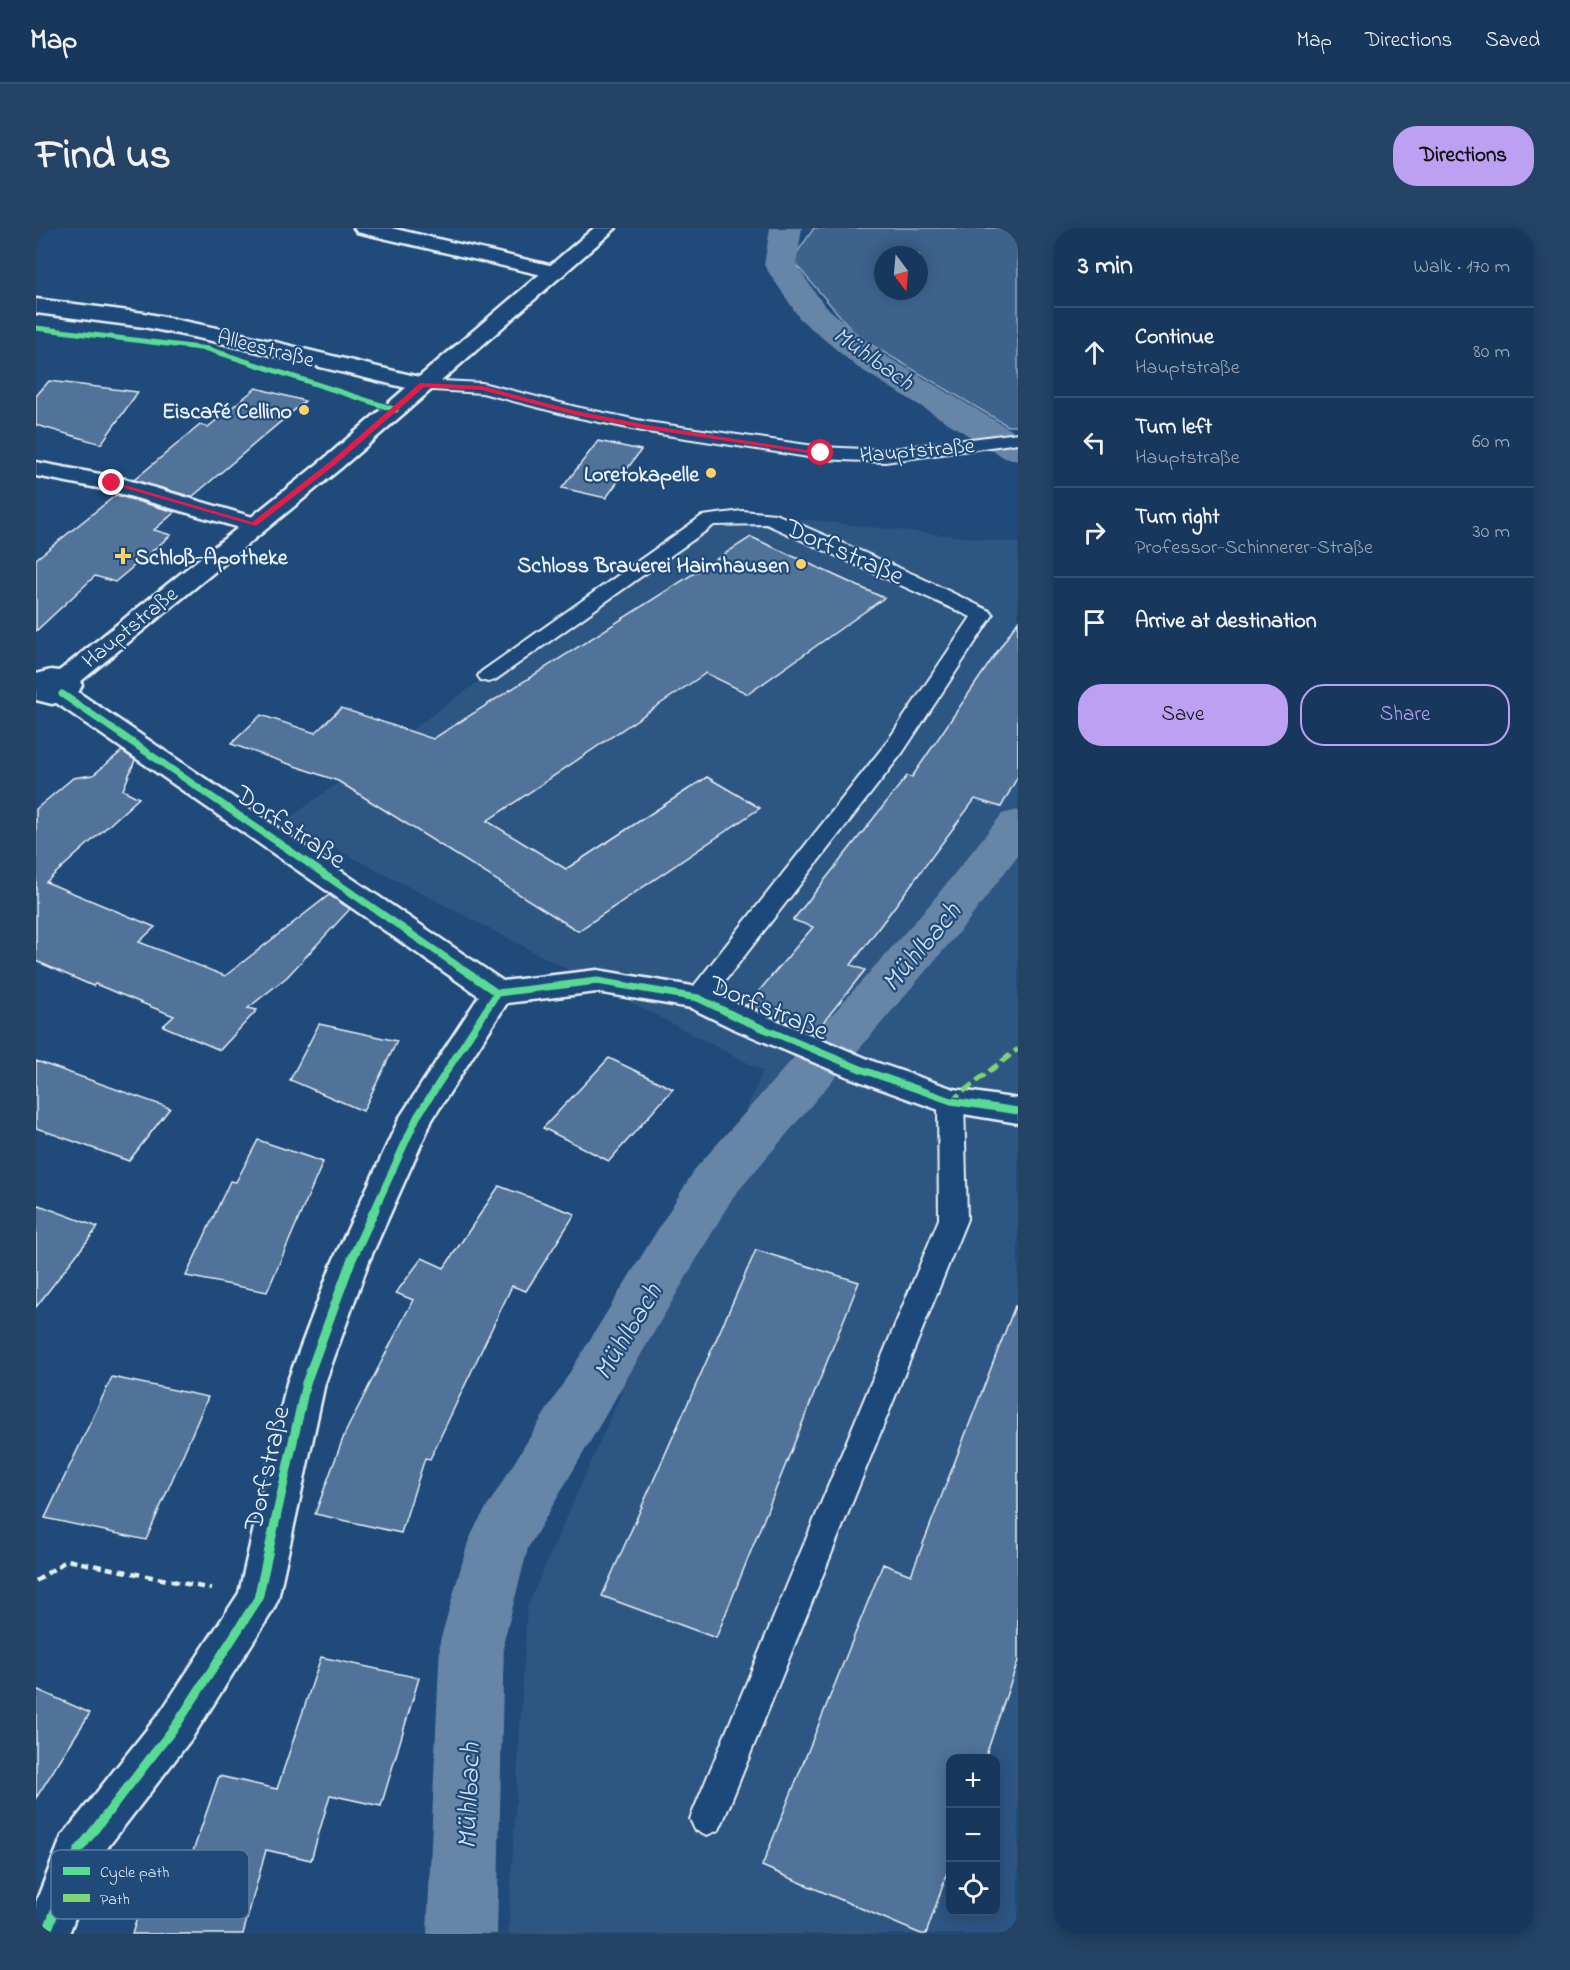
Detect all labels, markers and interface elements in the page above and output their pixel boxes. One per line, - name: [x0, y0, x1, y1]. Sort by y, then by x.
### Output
- text: Map: [30, 21, 77, 62]
- text: Map: [1296, 26, 1332, 56]
- text: Directions: [1365, 26, 1452, 56]
- text: Saved: [1485, 26, 1540, 56]
- text: Find us: [36, 126, 171, 187]
- button: Directions: [1393, 126, 1534, 186]
- north arrow: [874, 246, 928, 300]
- text: 3 min: [1078, 248, 1133, 286]
- text: Walk · 170 m: [1414, 253, 1510, 282]
- water label: Mühlbach: [825, 320, 921, 401]
- street label: Alleestraße: [213, 322, 317, 377]
- text: Continue: [1135, 322, 1214, 354]
- icon: ahead: [1078, 336, 1111, 369]
- text: 80 m: [1473, 338, 1510, 367]
- text: Hauptstraße: [1135, 354, 1240, 383]
- place label: Eiscafé Cellino: [162, 397, 292, 429]
- marker: Eiscafé Cellino: [297, 403, 311, 417]
- text: Turn left: [1135, 412, 1212, 444]
- icon: left: [1078, 426, 1111, 459]
- text: 60 m: [1472, 428, 1510, 457]
- street label: Hauptstraße: [858, 431, 976, 473]
- route start: [807, 439, 833, 465]
- text: Hauptstraße: [1135, 444, 1240, 473]
- place label: Loretokapelle: [584, 460, 700, 492]
- marker: Loretokapelle: [704, 466, 718, 480]
- route end: [98, 469, 124, 495]
- text: Turn right: [1135, 502, 1220, 534]
- street label: Dorfstraße: [777, 509, 911, 597]
- icon: right: [1078, 516, 1111, 549]
- text: 30 m: [1473, 518, 1510, 547]
- text: Professor-Schinnerer-Straße: [1135, 534, 1373, 563]
- place label: Schloß-Apotheke: [135, 543, 289, 575]
- marker: Schloß-Apotheke: [116, 549, 130, 563]
- place label: Schloss Brauerei Haimhausen: [517, 551, 789, 583]
- marker: Schloss Brauerei Haimhausen: [794, 557, 808, 571]
- street label: Hauptstraße: [76, 580, 186, 677]
- icon: arrive: [1078, 606, 1111, 639]
- text: Arrive at destination: [1135, 606, 1317, 638]
- button: Save: [1078, 684, 1288, 746]
- button: Share: [1300, 684, 1510, 746]
- street label: Dorfstraße: [225, 776, 354, 880]
- water label: Mühlbach: [873, 894, 973, 1002]
- street label: Dorfstraße: [701, 966, 835, 1052]
- water label: Mühlbach: [584, 1276, 674, 1389]
- street label: Dorfstraße: [235, 1402, 302, 1536]
- water label: Mühlbach: [448, 1741, 493, 1850]
- map controls: [946, 1754, 1000, 1916]
- button: +: [946, 1754, 1000, 1808]
- button: −: [946, 1808, 1000, 1862]
- legend: [51, 1850, 249, 1919]
- text: Cycle path: [100, 1861, 169, 1885]
- button: locate: [946, 1862, 1000, 1916]
- text: Path: [100, 1888, 130, 1912]

